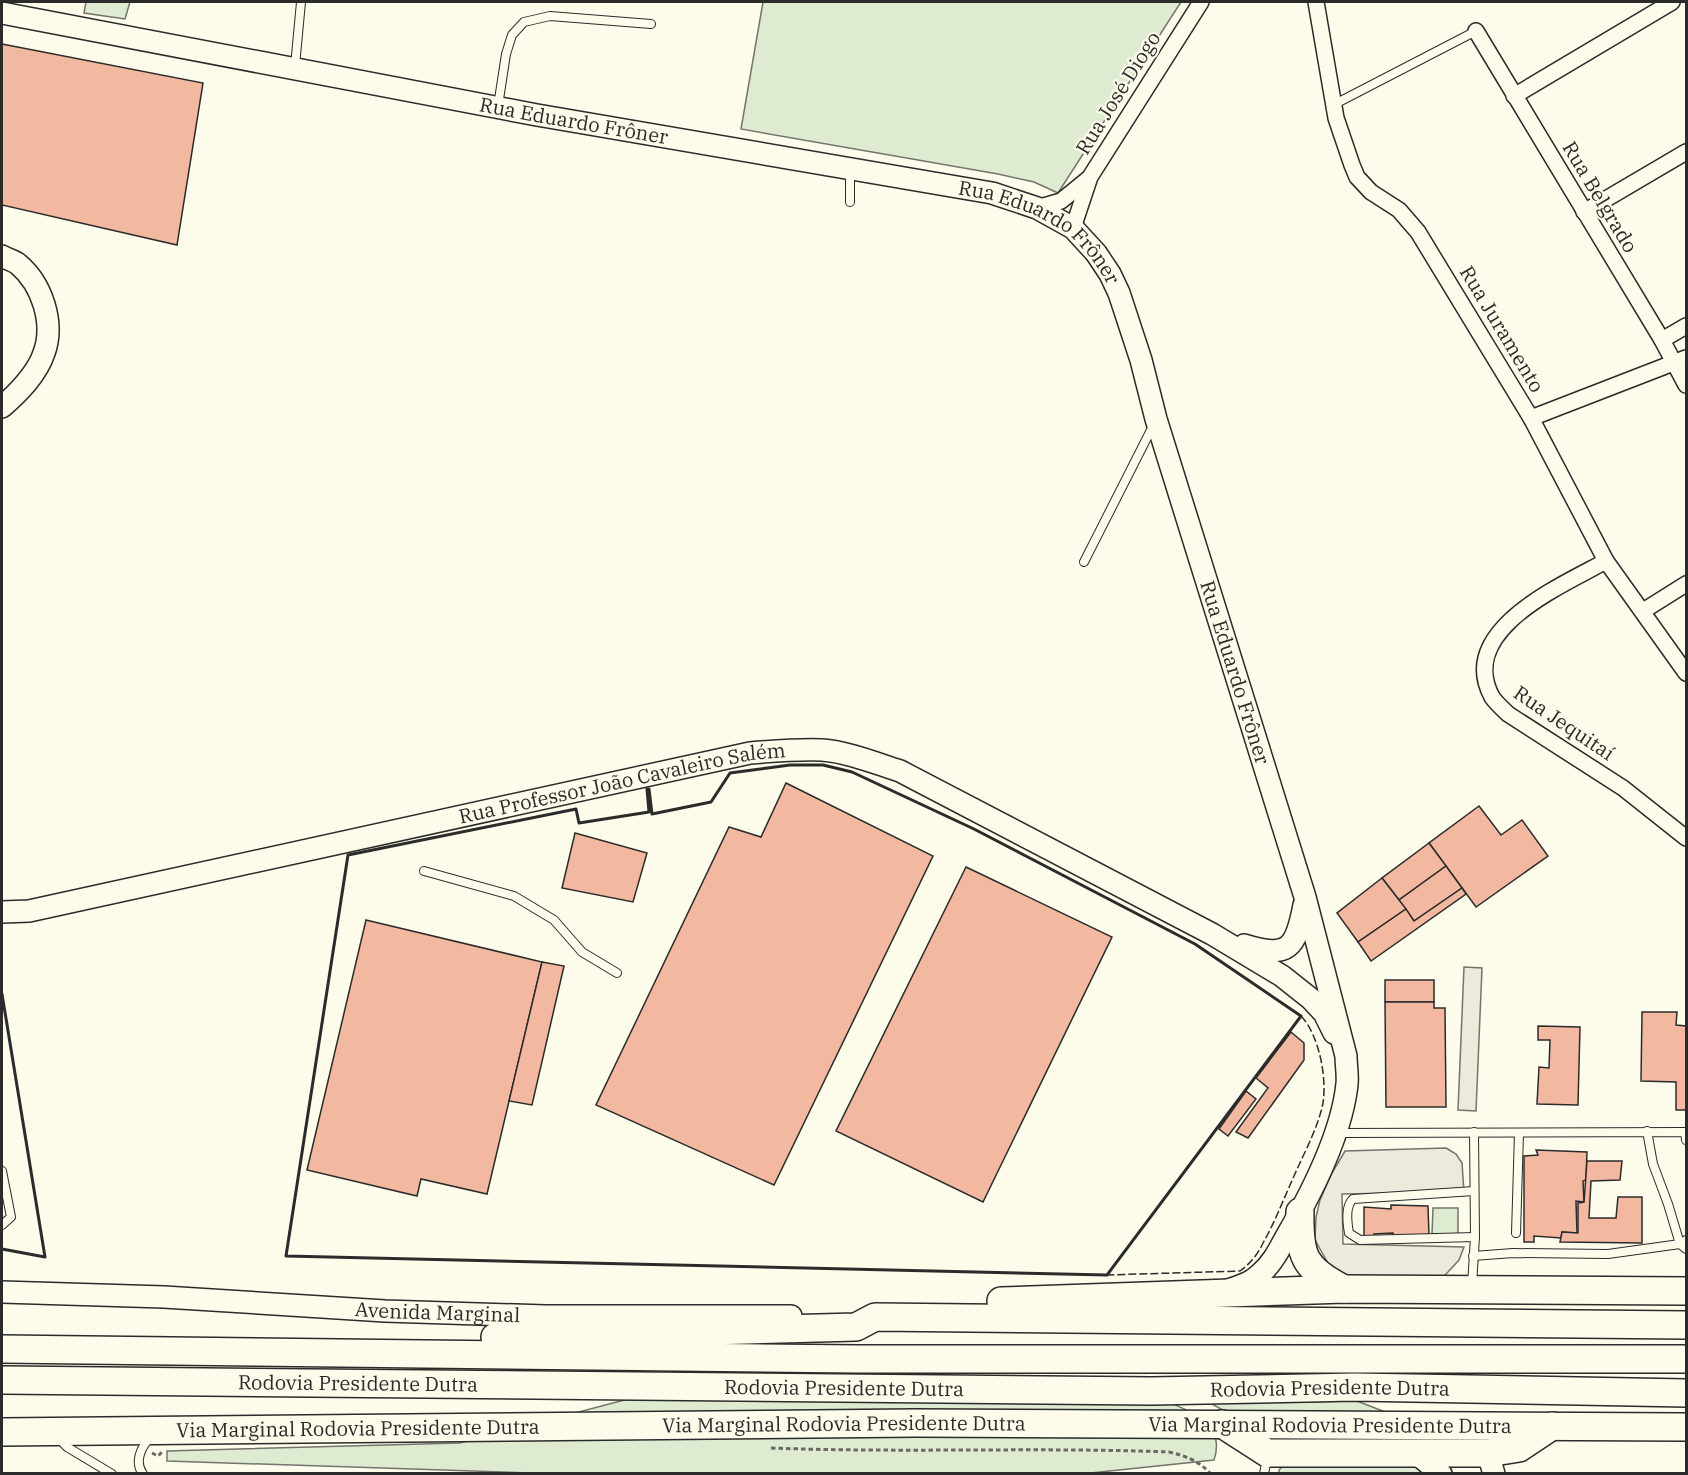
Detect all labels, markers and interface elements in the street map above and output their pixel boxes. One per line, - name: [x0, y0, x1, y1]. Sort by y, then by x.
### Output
- street label: Rua José Diogo: [1069, 26, 1166, 159]
- street label: Rua Eduardo Frôner: [477, 90, 670, 150]
- street label: Rua Belgrado: [1557, 136, 1644, 257]
- street label: Rua Eduardo Frôner: [957, 173, 1127, 288]
- street label: Rua Juramento: [1454, 260, 1551, 397]
- street label: Rua Eduardo Frôner: [1194, 577, 1277, 768]
- street label: Rua Jequitaí: [1509, 679, 1620, 766]
- street label: Rua Professor João Cavaleiro Salém: [456, 736, 787, 829]
- street label: Avenida Marginal: [354, 1295, 521, 1328]
- street label: Rodovia Presidente Dutra: [238, 1368, 478, 1398]
- street label: Rodovia Presidente Dutra: [724, 1373, 964, 1402]
- street label: Rodovia Presidente Dutra: [1210, 1373, 1450, 1403]
- street label: Via Marginal Rodovia Presidente Dutra: [662, 1409, 1026, 1438]
- street label: Via Marginal Rodovia Presidente Dutra: [1148, 1410, 1512, 1439]
- street label: Via Marginal Rodovia Presidente Dutra: [176, 1413, 540, 1443]

